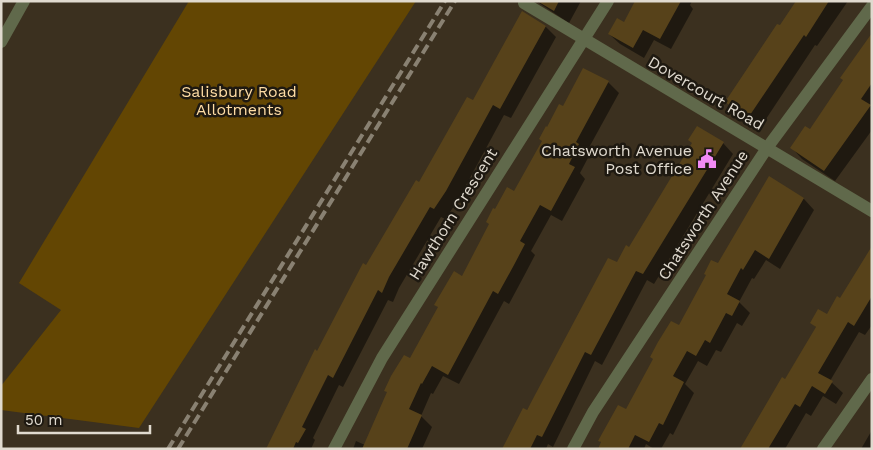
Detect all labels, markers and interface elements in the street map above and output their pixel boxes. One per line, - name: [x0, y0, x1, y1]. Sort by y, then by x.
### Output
- street label: Dovercourt Road: [645, 52, 767, 134]
- park label: Salisbury Road Allotments: [181, 82, 297, 119]
- place label: Chatsworth Avenue Post Office: [541, 141, 692, 178]
- street label: Hawthorn Crescent: [405, 144, 501, 283]
- street label: Chatsworth Avenue: [654, 146, 752, 284]
- public building icon: Chatsworth Avenue Post Office: [696, 148, 718, 170]
- scale bar: [18, 402, 150, 434]
- text: 50 m: [25, 411, 62, 429]

